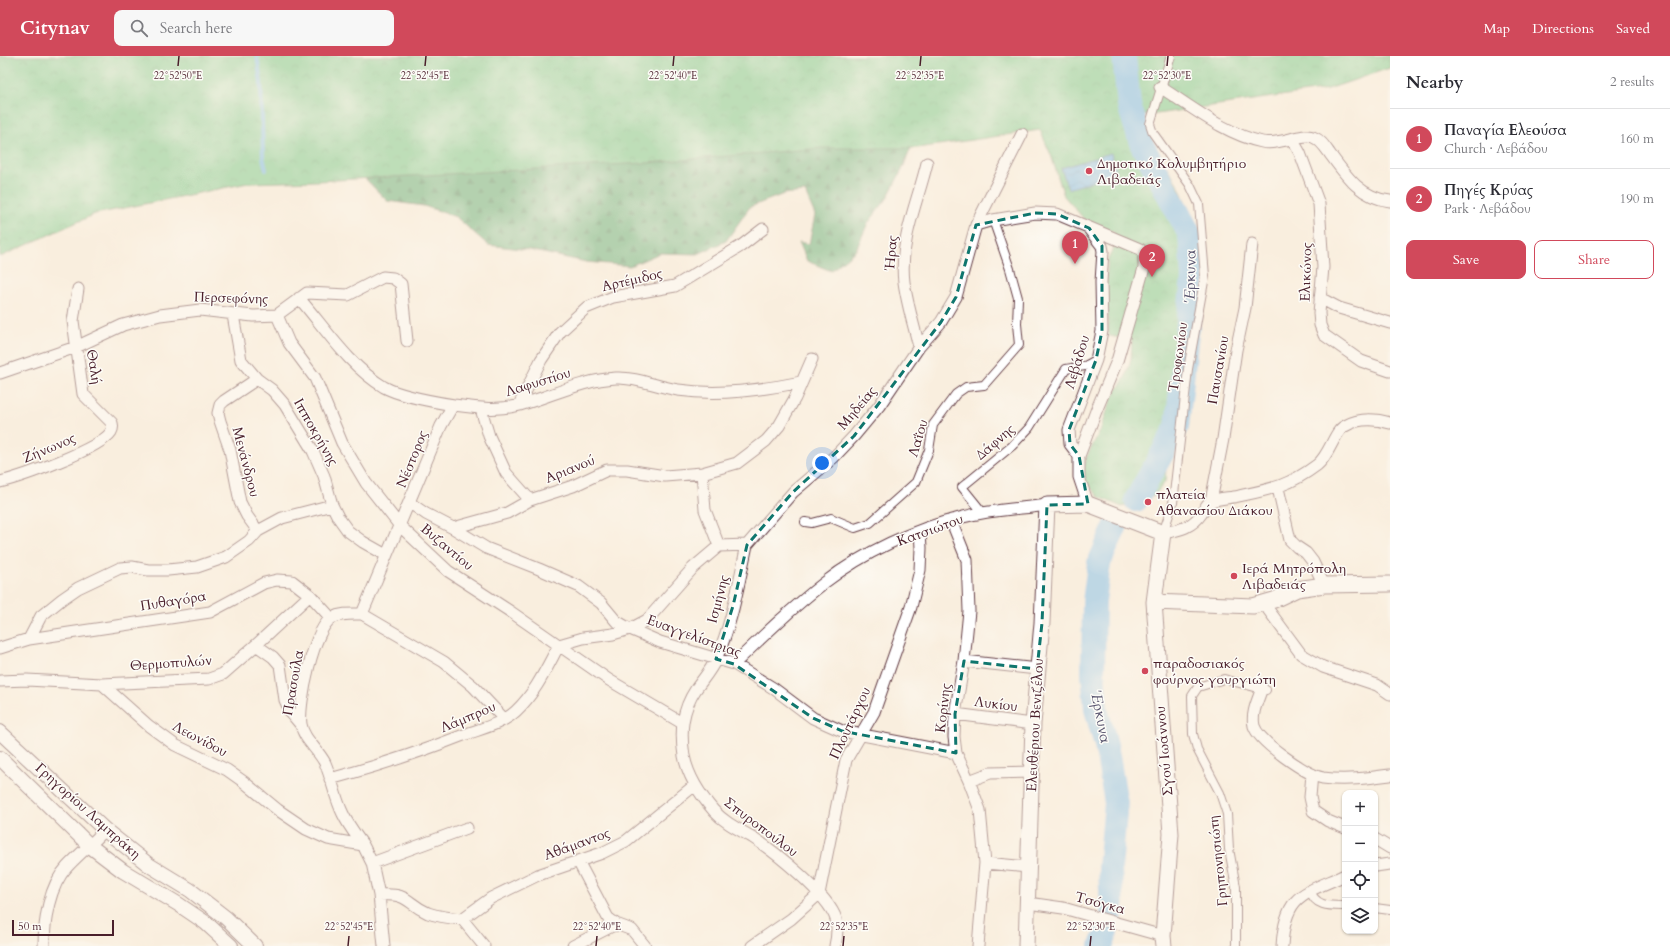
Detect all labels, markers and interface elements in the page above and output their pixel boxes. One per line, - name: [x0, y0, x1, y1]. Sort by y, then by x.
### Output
- search box: [114, 10, 394, 46]
- text: Citynav: [20, 15, 90, 41]
- icon: search: [128, 17, 150, 39]
- text: Search here: [160, 18, 233, 38]
- text: Map: [1484, 19, 1510, 38]
- text: Directions: [1532, 19, 1594, 38]
- text: Saved: [1616, 19, 1650, 38]
- text: 22°52'50"E: [154, 69, 202, 83]
- text: 22°52'45"E: [401, 69, 449, 83]
- text: 22°52'40"E: [649, 69, 697, 83]
- text: 22°52'35"E: [896, 69, 944, 83]
- text: 22°52'30"E: [1143, 69, 1191, 83]
- text: Nearby: [1406, 71, 1463, 94]
- text: 2 results: [1610, 73, 1654, 91]
- text: Παναγία Ελεούσα: [1444, 120, 1567, 140]
- text: 1: [1416, 130, 1422, 148]
- text: 160 m: [1620, 130, 1654, 148]
- text: Church · Λεβάδου: [1444, 140, 1548, 158]
- place label: Δημοτικό Κολυμβητήριο Λιβαδειάς: [1097, 154, 1247, 189]
- marker: Δημοτικό Κολυμβητήριο Λιβαδειάς: [1084, 166, 1094, 176]
- text: Πηγές Κρύας: [1444, 180, 1533, 200]
- text: 2: [1416, 190, 1422, 208]
- text: 190 m: [1620, 190, 1654, 208]
- text: Park · Λεβάδου: [1444, 200, 1531, 218]
- pin: 1: [1062, 231, 1088, 264]
- street label: Ήρας: [880, 234, 902, 272]
- button: Save: [1406, 240, 1526, 279]
- button: Share: [1534, 240, 1654, 279]
- street label: Ελικώνος: [1295, 242, 1317, 302]
- pin: 2: [1139, 244, 1165, 277]
- water label: Έρκυνα: [1180, 250, 1200, 303]
- street label: Αρτέμιδος: [600, 264, 664, 296]
- street label: Περσεφόνης: [194, 287, 268, 309]
- street label: Τροφωνίου: [1164, 321, 1192, 393]
- street label: Λεβάδου: [1060, 333, 1094, 391]
- street label: Παυσανίου: [1203, 334, 1233, 406]
- street label: Θαλή: [82, 348, 106, 386]
- street label: Λαφυστίου: [503, 363, 573, 401]
- street label: Μηδείας: [833, 382, 881, 434]
- street label: Ιπποκρήνης: [289, 395, 343, 469]
- street label: Λαΐου: [903, 417, 933, 459]
- street label: Δάφνης: [971, 420, 1019, 464]
- street label: Μενάνδρου: [228, 425, 264, 499]
- street label: Νέστορος: [392, 427, 432, 491]
- street label: Ζήνωνος: [19, 428, 79, 468]
- street label: Αριανού: [542, 450, 598, 488]
- your location: [812, 453, 832, 473]
- place label: πλατεία Αθανασίου Διάκου: [1156, 485, 1273, 520]
- marker: πλατεία Αθανασίου Διάκου: [1143, 497, 1153, 507]
- street label: Κατσιώτου: [894, 509, 966, 551]
- street label: Βυζαντίου: [416, 519, 478, 575]
- place label: Ιερά Μητρόπολη Λιβαδειάς: [1242, 559, 1346, 594]
- marker: Ιερά Μητρόπολη Λιβαδειάς: [1229, 571, 1239, 581]
- street label: Ισμήνης: [702, 573, 734, 625]
- street label: Πυθαγόρα: [139, 586, 208, 616]
- street label: Ευαγγελίστριας: [644, 610, 744, 662]
- street label: Πρασούλα: [278, 648, 308, 717]
- street label: Θερμοπυλών: [129, 651, 213, 675]
- place label: παραδοσιακός φούρνος γουργιώτη: [1153, 654, 1276, 689]
- street label: Ελευθέριου Βενιζέλου: [1022, 658, 1048, 792]
- marker: παραδοσιακός φούρνος γουργιώτη: [1140, 666, 1150, 676]
- street label: Κορίνης: [931, 682, 955, 734]
- street label: Πλουτάρχου: [825, 684, 875, 762]
- water label: Έρκυνα: [1086, 688, 1116, 745]
- street label: Λυκίου: [973, 692, 1019, 716]
- street label: Λάμπρου: [437, 697, 499, 737]
- street label: Σγού Ιωάννου: [1151, 705, 1177, 797]
- street label: Λεωνίδου: [169, 717, 231, 761]
- street label: Γρηγορίου Λαμπράκη: [31, 759, 145, 863]
- map controls: [1342, 790, 1378, 934]
- button: +: [1342, 790, 1378, 826]
- street label: Σπυροπούλου: [720, 793, 802, 861]
- street label: Γρηπονησιώτη: [1204, 815, 1232, 907]
- street label: Αθάμαντος: [541, 823, 613, 865]
- button: −: [1342, 826, 1378, 862]
- button: locate: [1342, 862, 1378, 898]
- street label: Τσόγκα: [1073, 887, 1128, 919]
- button: layers: [1342, 898, 1378, 934]
- scale bar: [12, 918, 114, 937]
- text: 50 m: [18, 919, 42, 934]
- text: 22°52'45"E: [325, 920, 373, 934]
- text: 22°52'40"E: [573, 920, 621, 934]
- text: 22°52'35"E: [820, 920, 868, 934]
- text: 22°52'30"E: [1067, 920, 1115, 934]

